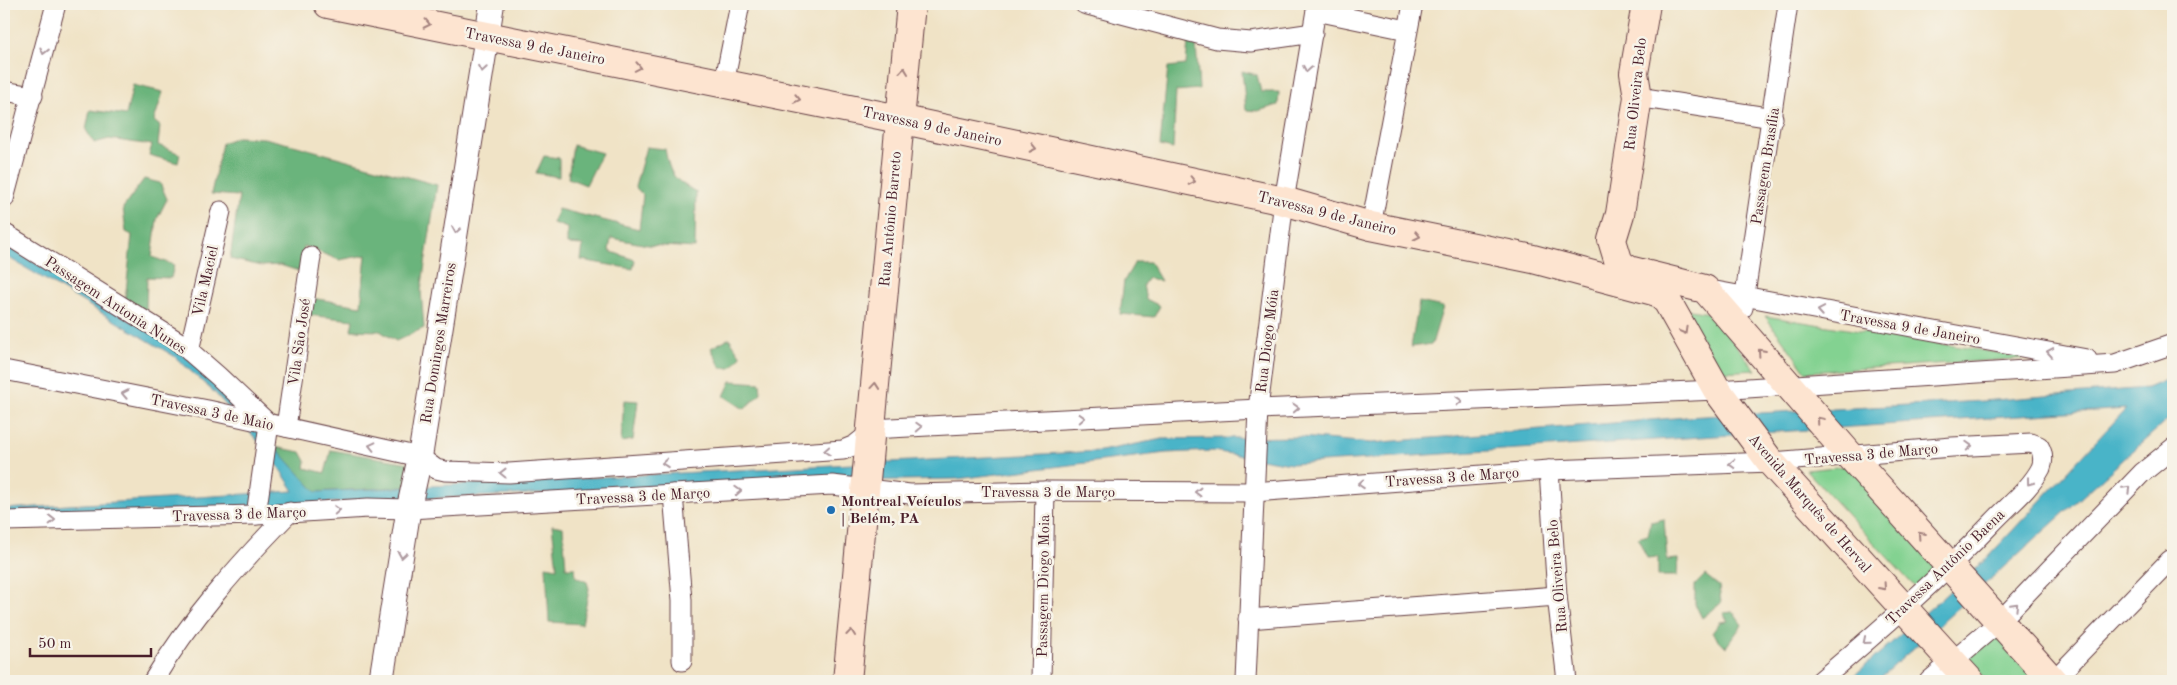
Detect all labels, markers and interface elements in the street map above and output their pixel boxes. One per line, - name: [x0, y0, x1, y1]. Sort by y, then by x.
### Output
- one-way arrow: [422, 18, 431, 29]
- street label: Travessa 9 de Janeiro: [463, 27, 606, 68]
- street label: Rua Oliveira Belo: [1623, 37, 1650, 151]
- one-way arrow: [40, 46, 50, 55]
- one-way arrow: [633, 61, 642, 71]
- one-way arrow: [477, 65, 487, 74]
- one-way arrow: [1302, 65, 1312, 74]
- one-way arrow: [898, 66, 909, 74]
- one-way arrow: [792, 93, 801, 103]
- street label: Travessa 9 de Janeiro: [860, 105, 1003, 150]
- street label: Passagem Brasília: [1750, 106, 1783, 226]
- one-way arrow: [1028, 142, 1037, 152]
- street label: Rua Antônio Barreto: [878, 151, 905, 288]
- one-way arrow: [1187, 175, 1196, 186]
- street label: Travessa 9 de Janeiro: [1256, 190, 1398, 239]
- one-way arrow: [452, 225, 462, 234]
- one-way arrow: [1413, 230, 1422, 240]
- street label: Vila Maciel: [191, 244, 222, 318]
- street label: Passagem Antonia Nunes: [42, 255, 189, 358]
- street label: Rua Domingos Marreiros: [419, 261, 460, 425]
- street label: Rua Diogo Móia: [1255, 288, 1282, 394]
- street label: Vila São José: [287, 298, 314, 387]
- one-way arrow: [1817, 306, 1825, 316]
- street label: Travessa 9 de Janeiro: [1838, 309, 1981, 348]
- one-way arrow: [1678, 326, 1688, 335]
- one-way arrow: [2045, 347, 2054, 357]
- one-way arrow: [1758, 349, 1767, 358]
- one-way arrow: [869, 381, 880, 389]
- one-way arrow: [121, 389, 130, 400]
- street label: Travessa 3 de Maio: [149, 393, 275, 434]
- one-way arrow: [1455, 395, 1463, 406]
- one-way arrow: [1293, 402, 1301, 413]
- one-way arrow: [1078, 413, 1086, 424]
- one-way arrow: [1817, 417, 1826, 426]
- one-way arrow: [916, 421, 924, 432]
- street label: Avenida Marquês de Herval: [1745, 432, 1873, 576]
- one-way arrow: [1966, 440, 1974, 451]
- one-way arrow: [368, 441, 377, 452]
- street label: Travessa 3 de Março: [1803, 442, 1939, 469]
- one-way arrow: [823, 446, 831, 457]
- one-way arrow: [661, 458, 669, 469]
- one-way arrow: [1728, 458, 1736, 469]
- street label: Travessa 3 de Março: [1384, 466, 1520, 491]
- one-way arrow: [498, 468, 506, 478]
- one-way arrow: [2028, 476, 2036, 485]
- one-way arrow: [1356, 479, 1364, 490]
- one-way arrow: [734, 485, 742, 496]
- street label: Travessa 3 de Março: [576, 486, 711, 509]
- street label: Travessa 3 de Março: [981, 486, 1115, 501]
- one-way arrow: [2121, 486, 2130, 495]
- one-way arrow: [1194, 487, 1202, 497]
- place label: Montreal Veículos | Belém, PA: [841, 495, 961, 527]
- one-way arrow: [334, 504, 342, 515]
- marker: Montreal Veículos | Belém, PA: [825, 504, 837, 516]
- street label: Travessa 3 de Março: [172, 506, 307, 525]
- street label: Travessa Antônio Baena: [1884, 507, 2009, 629]
- street label: Passagem Diogo Moia: [1036, 514, 1053, 658]
- one-way arrow: [49, 515, 57, 525]
- street label: Rua Oliveira Belo: [1546, 519, 1571, 633]
- one-way arrow: [1918, 531, 1927, 540]
- one-way arrow: [397, 551, 407, 559]
- one-way arrow: [1877, 582, 1886, 591]
- one-way arrow: [2009, 603, 2018, 612]
- scale bar: [30, 625, 151, 657]
- one-way arrow: [846, 628, 857, 636]
- one-way arrow: [1863, 636, 1872, 645]
- text: 50 m: [38, 637, 72, 652]

